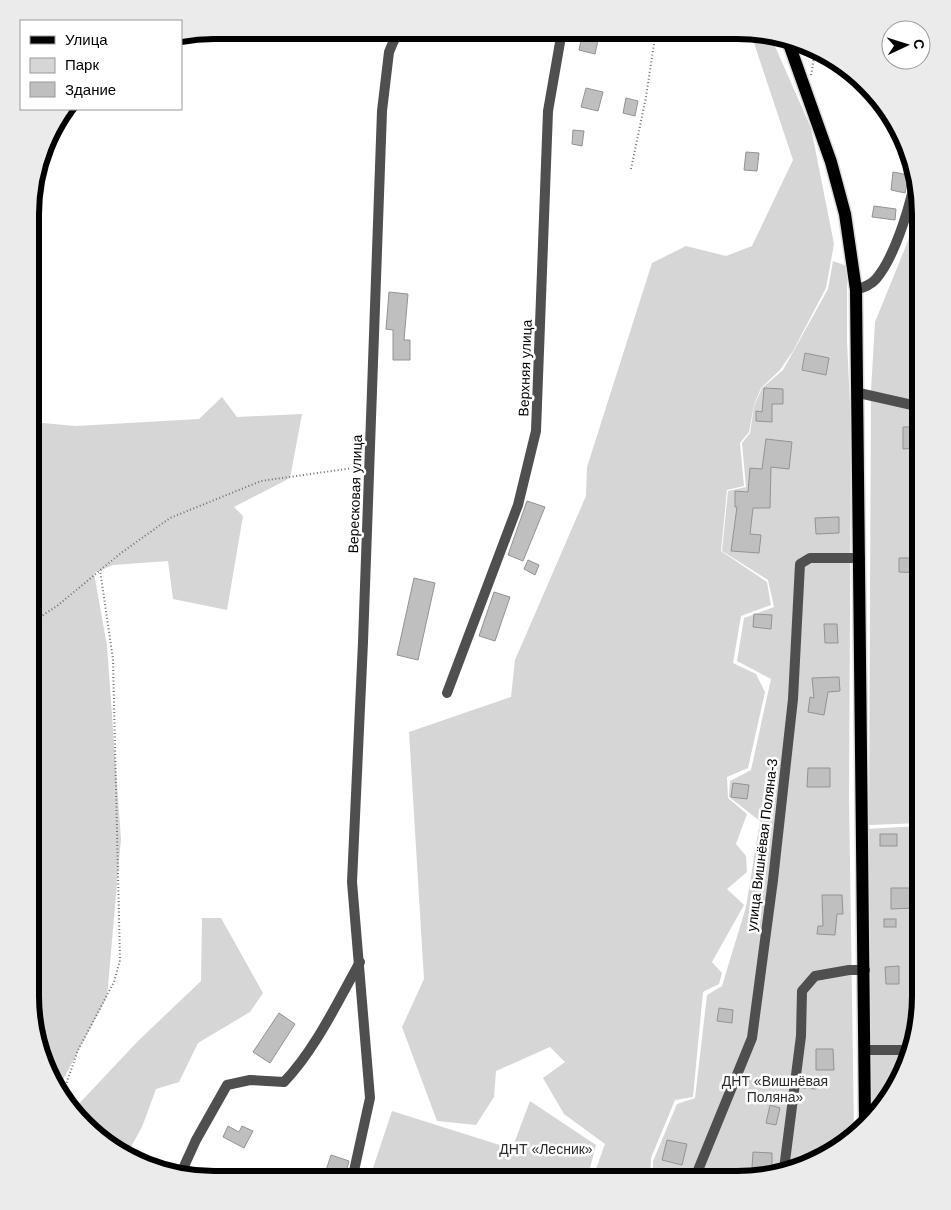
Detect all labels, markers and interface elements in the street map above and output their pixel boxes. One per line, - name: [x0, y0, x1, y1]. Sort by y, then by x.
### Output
- legend: [20, 20, 182, 110]
- north arrow: [881, 20, 931, 70]
- text: Улица: [65, 31, 108, 48]
- text: С: [911, 38, 927, 50]
- text: Парк: [65, 56, 99, 73]
- text: Здание: [65, 81, 116, 98]
- street label: Верхняя улица: [515, 319, 535, 417]
- street label: Вересковая улица: [345, 434, 365, 554]
- street label: улица Вишнёвая Поляна-3: [743, 757, 781, 932]
- park label: ДНТ «Вишнёвая Поляна»: [722, 1073, 828, 1105]
- park label: ДНТ «Лесник»: [499, 1141, 593, 1157]

